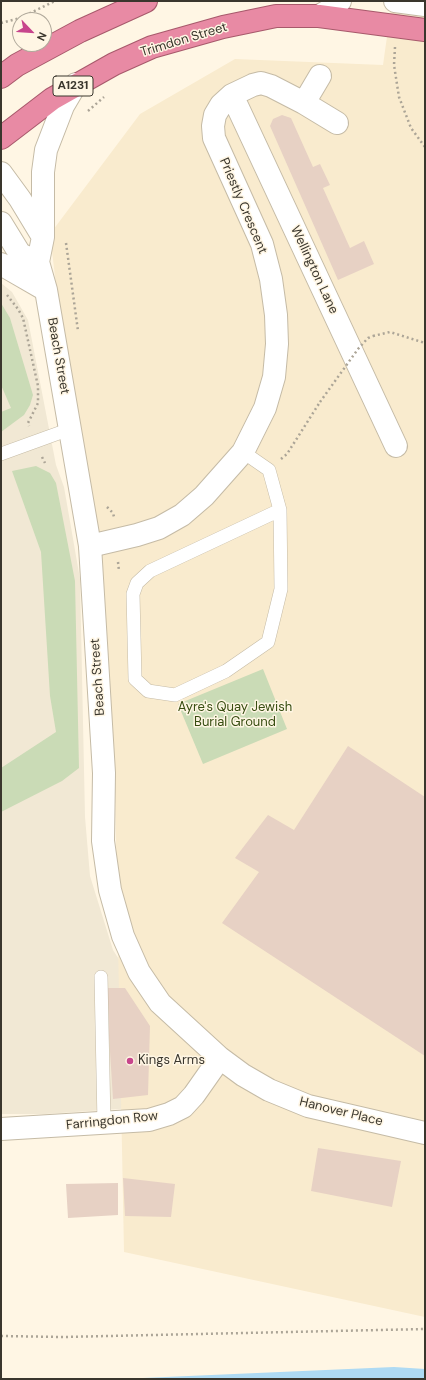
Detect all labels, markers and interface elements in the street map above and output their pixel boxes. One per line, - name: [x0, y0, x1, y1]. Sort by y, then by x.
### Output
- north arrow: [12, 12, 52, 52]
- street label: Trimdon Street: [139, 19, 229, 61]
- text: N: [34, 30, 50, 43]
- road number: A1231: [53, 76, 93, 96]
- street label: Priestly Crescent: [216, 156, 270, 256]
- street label: Wellington Lane: [287, 224, 341, 316]
- street label: Beach Street: [44, 316, 72, 396]
- street label: Beach Street: [88, 638, 108, 716]
- park label: Ayre's Quay Jewish Burial Ground: [178, 700, 292, 731]
- place label: Kings Arms: [138, 1053, 205, 1069]
- marker: Kings Arms: [125, 1056, 135, 1066]
- street label: Hanover Place: [298, 1094, 384, 1130]
- street label: Farringdon Row: [65, 1108, 159, 1134]

